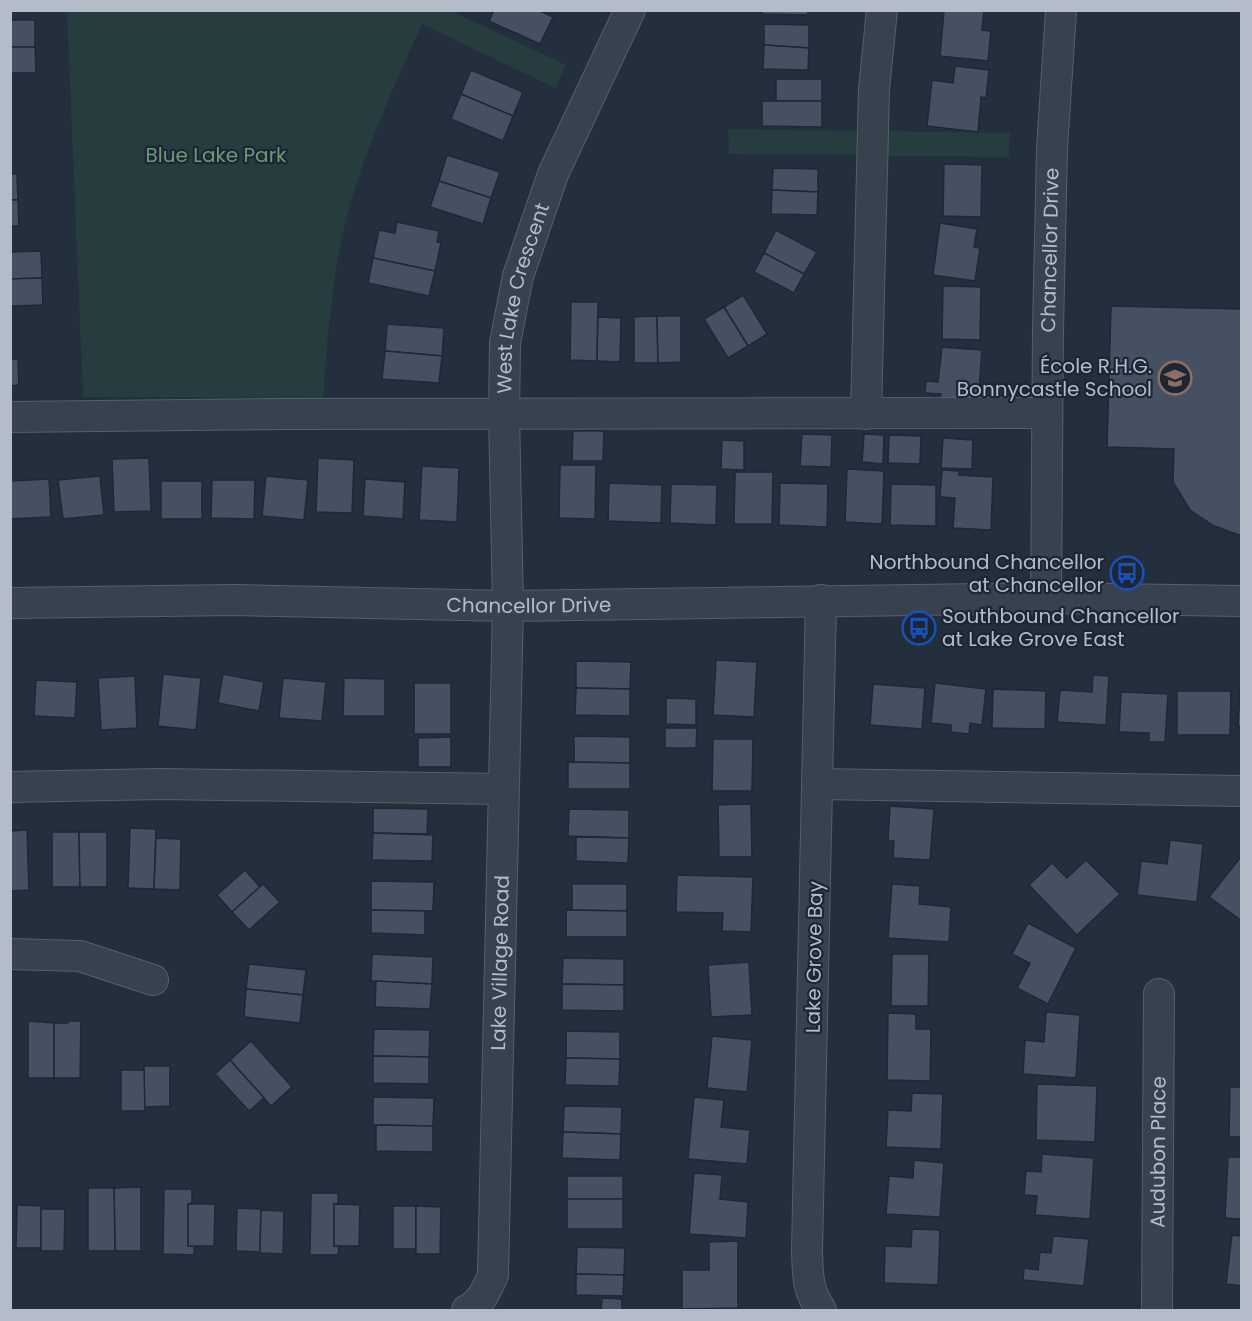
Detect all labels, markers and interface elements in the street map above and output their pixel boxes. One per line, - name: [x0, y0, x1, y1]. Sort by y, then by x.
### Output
- park label: Blue Lake Park: [146, 141, 287, 169]
- street label: Chancellor Drive: [1034, 167, 1066, 333]
- street label: West Lake Crescent: [490, 199, 556, 394]
- place label: École R.H.G. Bonnycastle School: [957, 352, 1152, 403]
- school or university icon: École R.H.G. Bonnycastle School: [1157, 360, 1193, 396]
- place label: Northbound Chancellor at Chancellor: [870, 548, 1104, 599]
- bus stop icon: Northbound Chancellor at Chancellor: [1109, 555, 1145, 591]
- street label: Chancellor Drive: [446, 590, 612, 620]
- place label: Southbound Chancellor at Lake Grove East: [942, 602, 1179, 653]
- bus stop icon: Southbound Chancellor at Lake Grove East: [901, 610, 937, 646]
- street label: Lake Village Road: [484, 875, 516, 1051]
- street label: Lake Grove Bay: [799, 881, 829, 1033]
- street label: Audubon Place: [1144, 1076, 1172, 1228]

